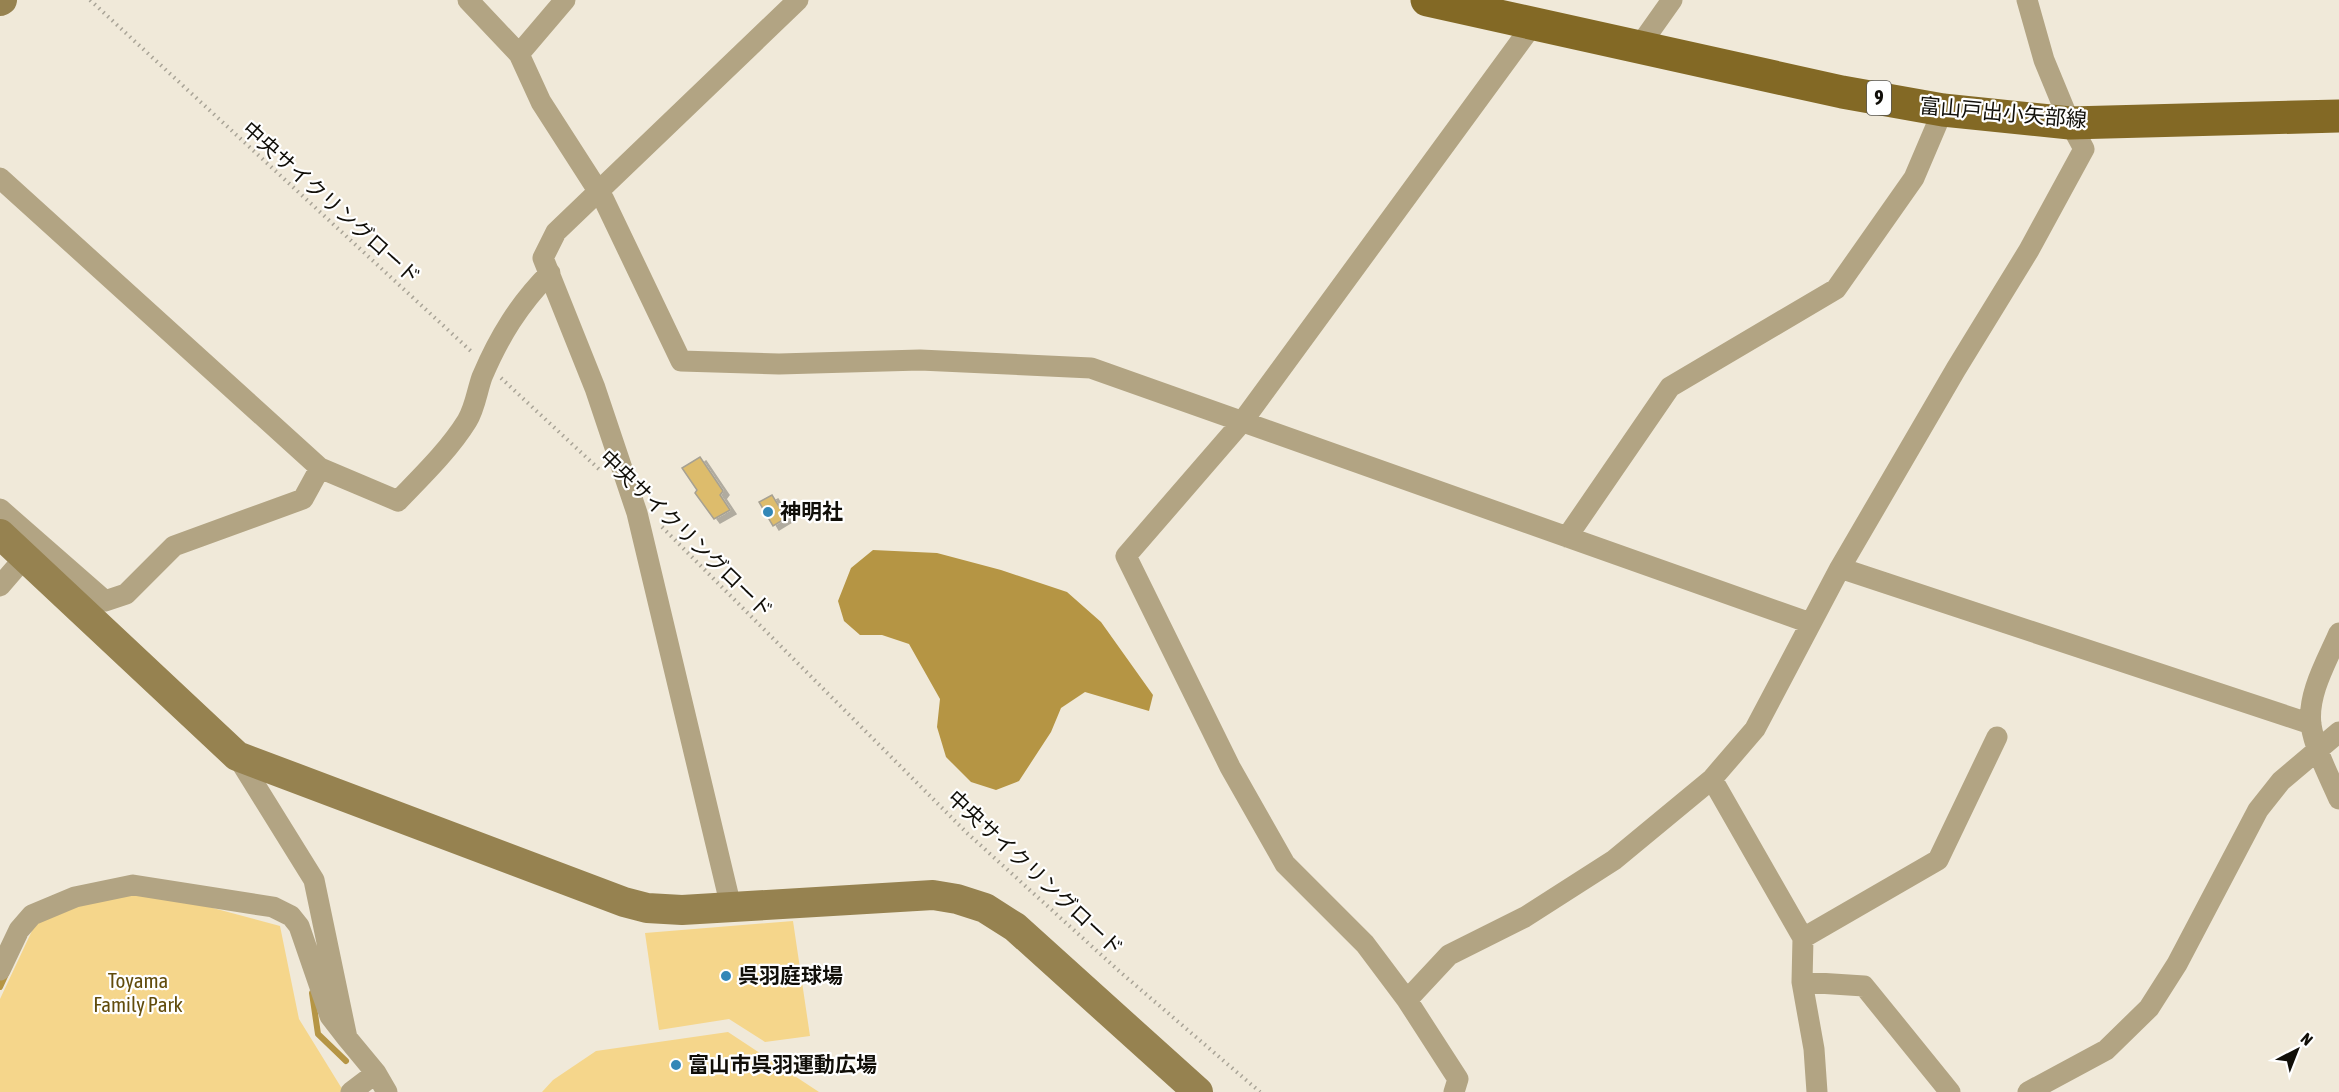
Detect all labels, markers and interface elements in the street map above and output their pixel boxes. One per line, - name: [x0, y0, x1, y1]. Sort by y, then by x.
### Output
- road number: 9: [1867, 81, 1891, 115]
- street label: 富山戸出小矢部線: [1918, 93, 2088, 131]
- street label: 中央サイクリングロード: [238, 116, 425, 288]
- street label: 中央サイクリングロード: [595, 445, 778, 622]
- place label: 神明社: [780, 499, 843, 523]
- marker: 神明社: [761, 505, 775, 519]
- street label: 中央サイクリングロード: [943, 785, 1128, 960]
- place label: 呉羽庭球場: [738, 963, 843, 987]
- park label: Toyama Family Park: [93, 968, 183, 1016]
- marker: 呉羽庭球場: [719, 969, 733, 983]
- north arrow: [2267, 1020, 2327, 1080]
- text: N: [2298, 1029, 2317, 1049]
- place label: 富山市呉羽運動広場: [688, 1052, 877, 1076]
- marker: 富山市呉羽運動広場: [669, 1058, 683, 1072]

